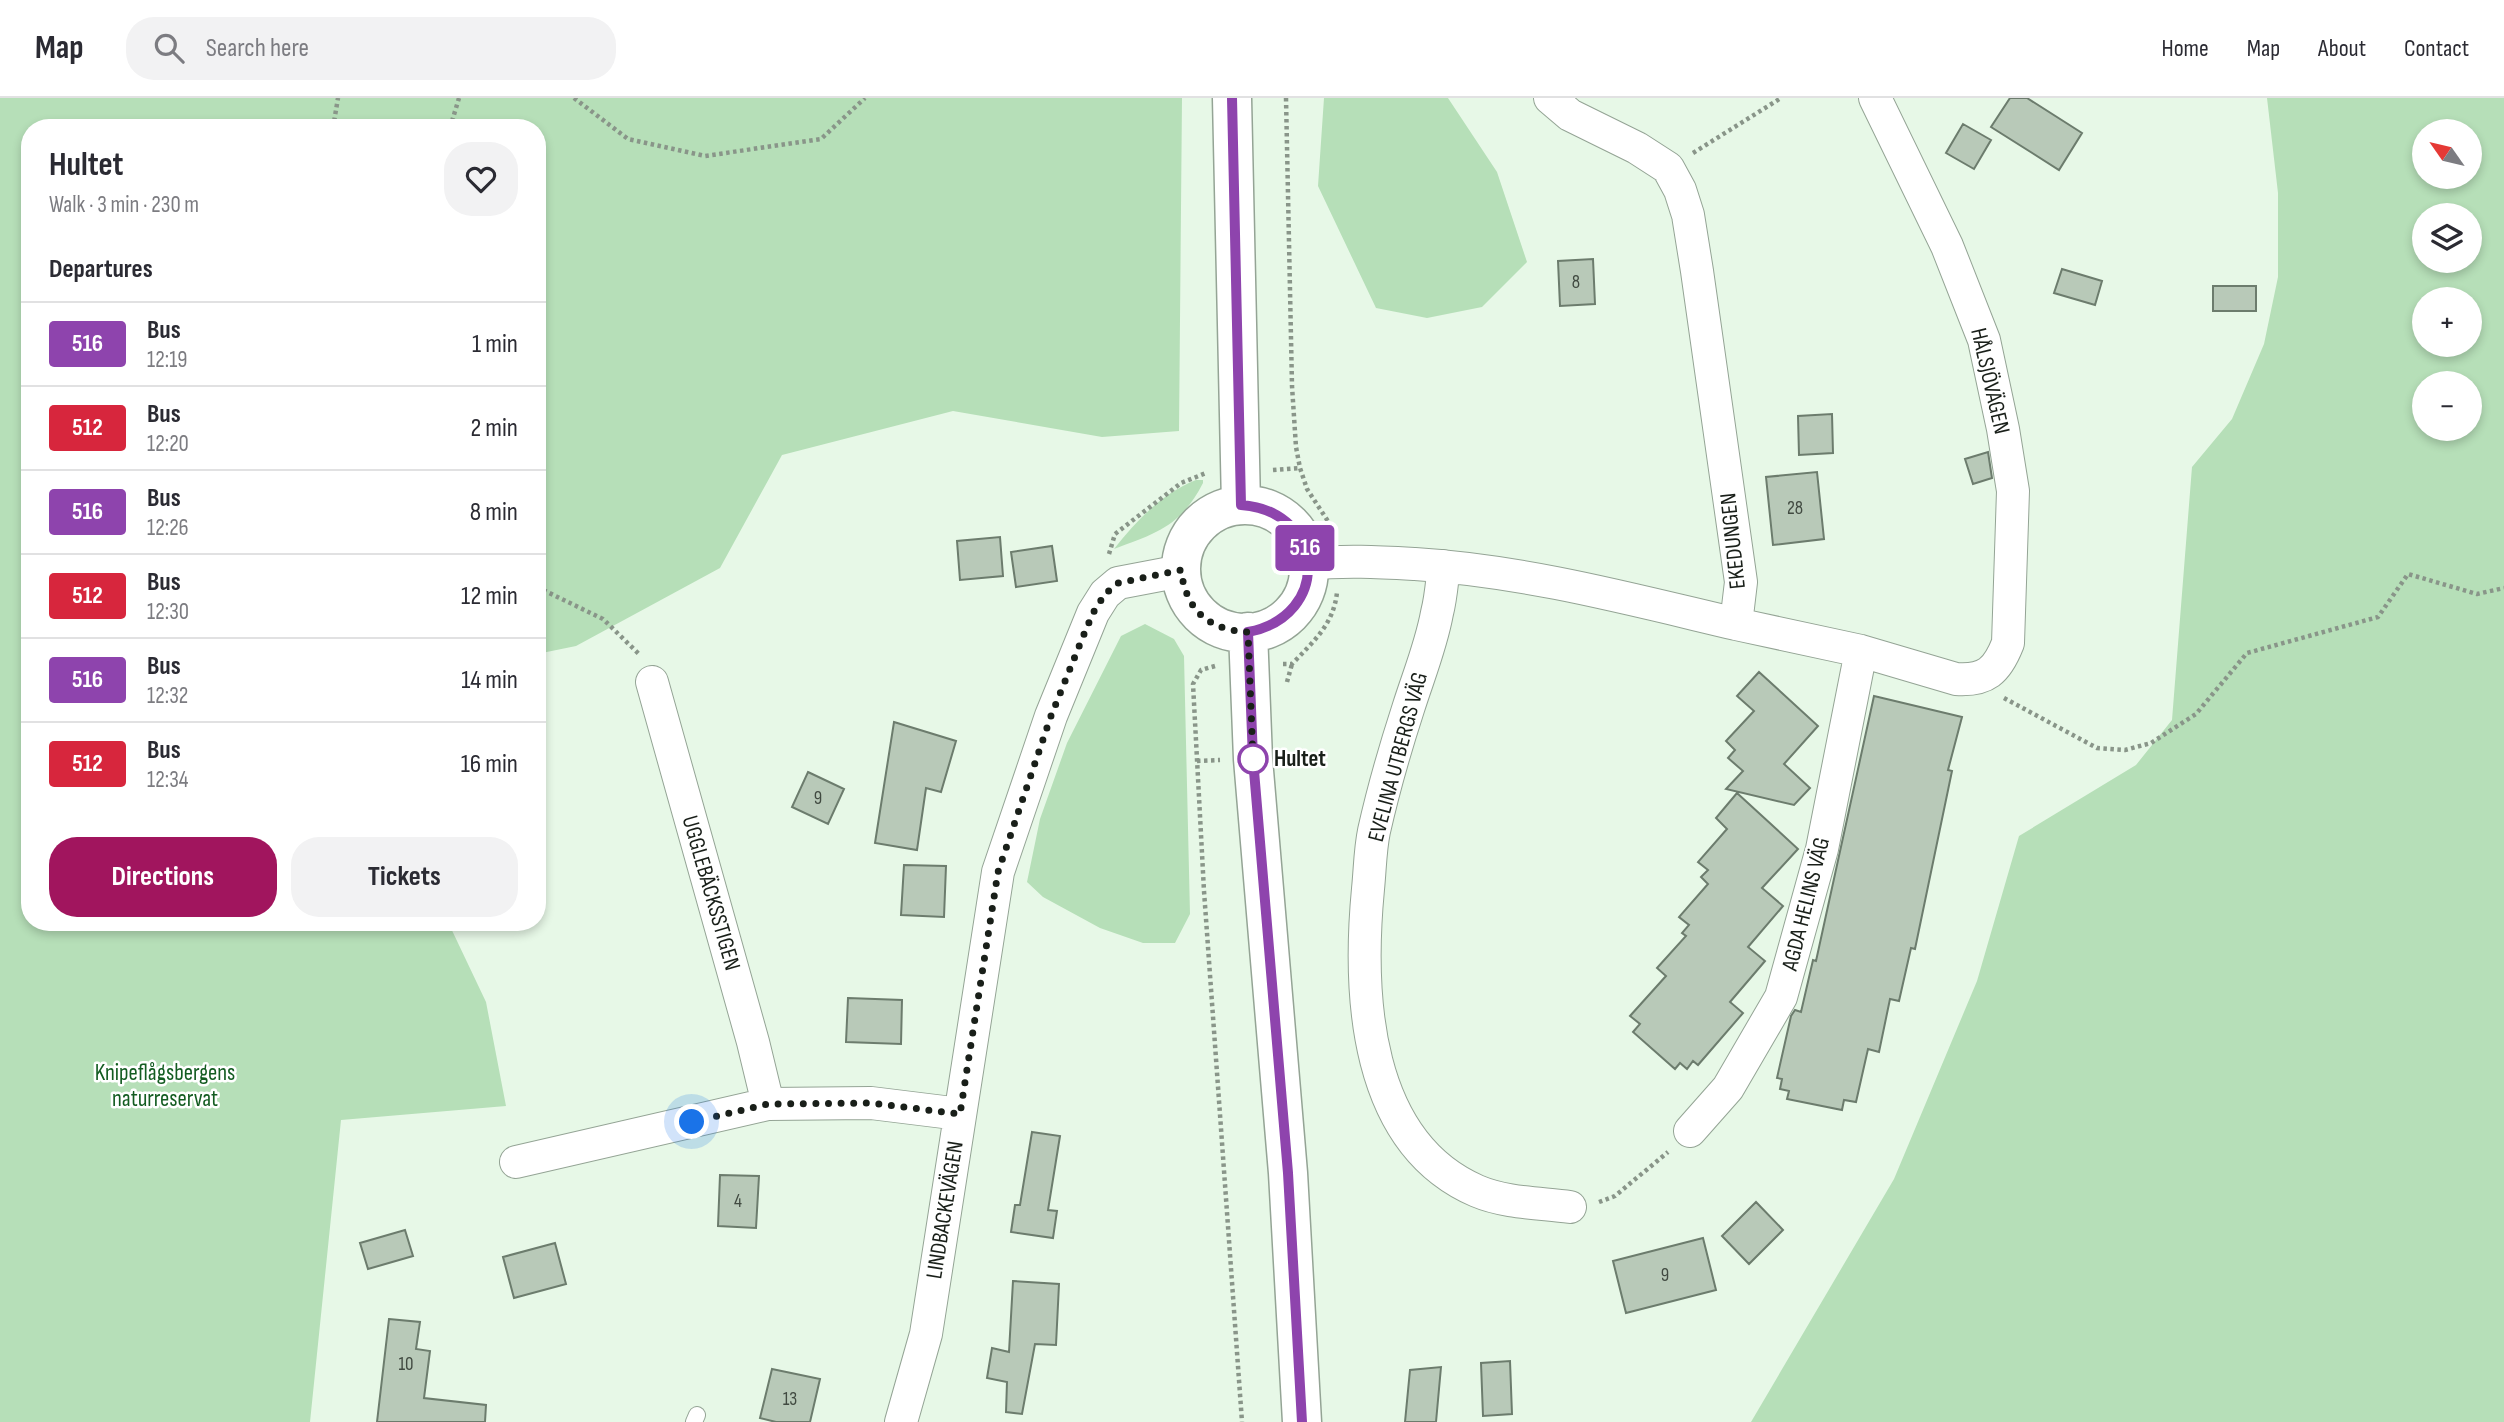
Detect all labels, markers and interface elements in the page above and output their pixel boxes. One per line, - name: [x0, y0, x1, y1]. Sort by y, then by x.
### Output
- search box: [126, 17, 616, 80]
- text: Map: [35, 28, 84, 68]
- icon: search: [150, 29, 188, 67]
- text: Search here: [206, 33, 309, 64]
- text: Home: [2161, 34, 2209, 63]
- text: Map: [2247, 34, 2280, 63]
- text: About: [2318, 34, 2366, 63]
- text: Contact: [2404, 34, 2469, 63]
- north arrow: [2412, 119, 2482, 189]
- map controls: [2412, 119, 2482, 441]
- button: heart: [444, 142, 518, 216]
- text: Hultet: [49, 145, 123, 185]
- text: Walk · 3 min · 230 m: [49, 191, 199, 219]
- button: layers: [2412, 203, 2482, 273]
- text: Departures: [49, 254, 153, 285]
- house number: 8: [1572, 271, 1580, 294]
- button: +: [2412, 287, 2482, 357]
- text: Bus: [147, 315, 181, 346]
- street label: HÅLSJÖVÄGEN: [1964, 325, 2016, 437]
- text: 516: [72, 329, 103, 358]
- text: 1 min: [472, 329, 518, 360]
- text: 12:19: [147, 346, 187, 374]
- button: −: [2412, 371, 2482, 441]
- text: Bus: [147, 399, 181, 430]
- text: 512: [72, 413, 103, 442]
- text: 2 min: [470, 413, 518, 444]
- text: 12:20: [147, 430, 189, 458]
- text: Bus: [147, 483, 181, 514]
- street label: EKEDUNGEN: [1714, 492, 1752, 590]
- text: 516: [72, 497, 103, 526]
- text: 8 min: [470, 497, 518, 528]
- house number: 28: [1787, 497, 1803, 520]
- text: 12:26: [147, 514, 189, 542]
- line badge: 516: [1265, 525, 1345, 571]
- text: 516: [1289, 533, 1321, 562]
- text: Bus: [147, 567, 181, 598]
- text: 512: [72, 581, 103, 610]
- text: 12 min: [461, 581, 518, 612]
- text: 12:30: [147, 598, 189, 626]
- text: Bus: [147, 651, 181, 682]
- text: 516: [72, 665, 103, 694]
- text: 14 min: [461, 665, 518, 696]
- street label: EVELINA UTBERGS VÄG: [1362, 669, 1434, 845]
- text: 12:32: [147, 682, 188, 710]
- text: Bus: [147, 735, 181, 766]
- marker: Hultet: [1238, 744, 1268, 774]
- place label: Hultet: [1274, 745, 1326, 773]
- text: 512: [72, 749, 103, 778]
- text: 16 min: [461, 749, 518, 780]
- text: 12:34: [147, 766, 188, 794]
- house number: 9: [814, 787, 822, 810]
- street label: UGGLEBÄCKSSTIGEN: [676, 812, 746, 974]
- street label: AGDA HELINS VÄG: [1776, 835, 1836, 974]
- button: Directions: [49, 837, 277, 917]
- button: Tickets: [291, 837, 518, 917]
- park label: Knipeflågsbergens naturreservat: [95, 1059, 235, 1113]
- your location: [674, 1104, 709, 1139]
- street label: LINDBACKEVÄGEN: [920, 1139, 970, 1281]
- house number: 4: [734, 1190, 742, 1213]
- house number: 9: [1661, 1264, 1669, 1287]
- house number: 10: [398, 1353, 414, 1376]
- house number: 13: [783, 1388, 797, 1411]

